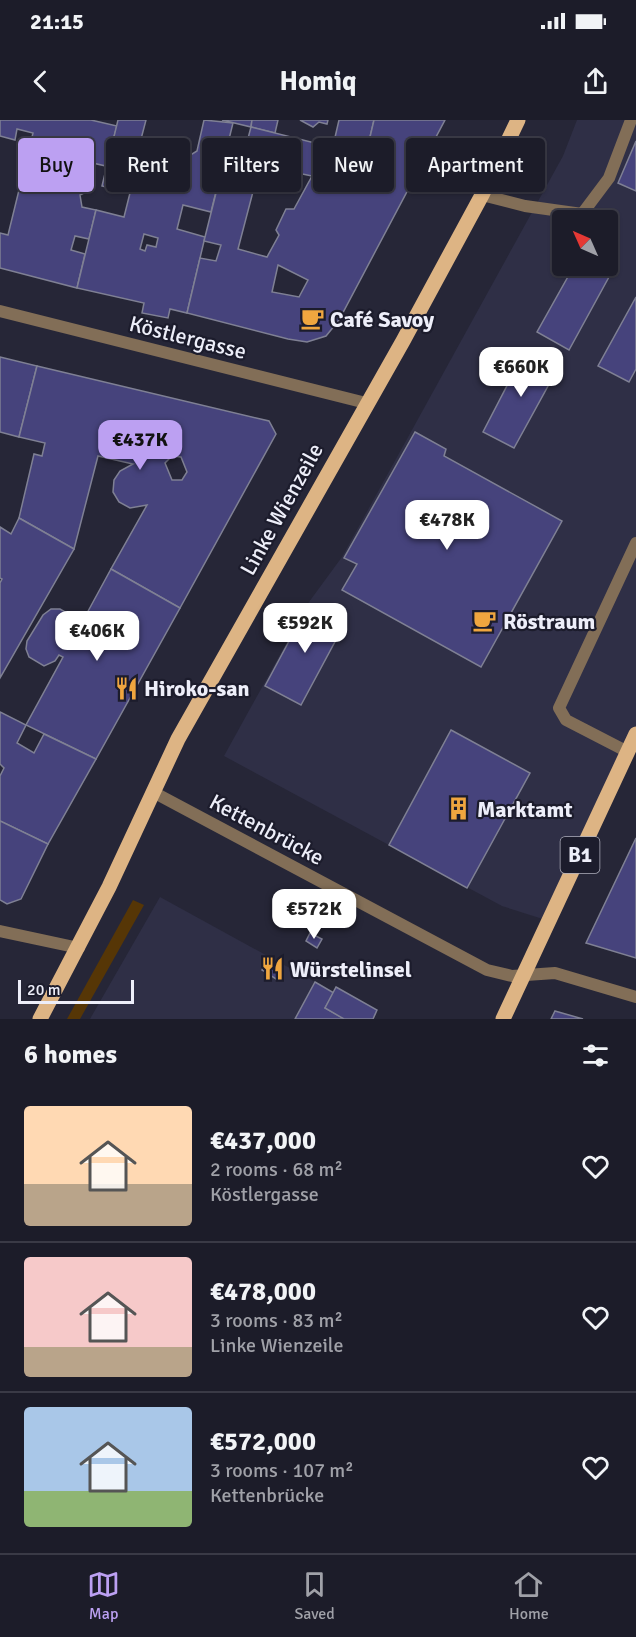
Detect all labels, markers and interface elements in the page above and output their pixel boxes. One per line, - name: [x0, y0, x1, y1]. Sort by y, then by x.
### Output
- text: 21:15: [30, 8, 84, 35]
- icon: back: [24, 65, 57, 98]
- text: Homiq: [279, 65, 357, 98]
- icon: share: [579, 65, 612, 98]
- chip: Buy: [18, 138, 94, 192]
- chip: Rent: [106, 138, 190, 192]
- chip: Filters: [202, 138, 301, 192]
- chip: New: [313, 138, 394, 192]
- chip: Apartment: [406, 138, 545, 192]
- north arrow: [552, 210, 618, 276]
- map controls: [552, 210, 618, 276]
- cafe icon: Café Savoy: [299, 306, 325, 332]
- place label: Café Savoy: [330, 306, 434, 333]
- street label: Köstlergasse: [127, 310, 249, 365]
- pin: €660K: [479, 347, 563, 398]
- text: €660K: [493, 354, 549, 379]
- pin: €437K: [98, 420, 182, 471]
- text: €437K: [112, 427, 168, 452]
- street label: Linke Wienzeile: [234, 438, 329, 580]
- pin: €478K: [405, 500, 489, 551]
- text: €478K: [419, 507, 475, 532]
- pin: €592K: [263, 603, 347, 654]
- cafe icon: Röstraum: [472, 608, 498, 634]
- place label: Röstraum: [503, 608, 596, 635]
- text: €592K: [277, 610, 333, 635]
- pin: €406K: [55, 611, 139, 662]
- text: €406K: [69, 618, 125, 643]
- restaurant icon: Hiroko-san: [113, 675, 139, 701]
- place label: Hiroko-san: [144, 675, 250, 702]
- street label: Kettenbrücke: [205, 788, 329, 871]
- building icon: Marktamt: [446, 796, 472, 822]
- place label: Marktamt: [477, 796, 572, 823]
- road number: B1: [560, 837, 600, 873]
- pin: €572K: [272, 889, 356, 940]
- text: €572K: [286, 896, 342, 921]
- restaurant icon: Würstelinsel: [259, 956, 285, 982]
- place label: Würstelinsel: [290, 956, 412, 983]
- scale bar: [18, 977, 134, 1004]
- text: 20 m: [27, 980, 61, 1000]
- text: 6 homes: [24, 1039, 117, 1071]
- icon: filters: [579, 1039, 612, 1072]
- text: €437,000: [210, 1125, 316, 1157]
- icon: home: [72, 1130, 144, 1202]
- icon: heart: [579, 1150, 612, 1183]
- text: 2 rooms · 68 m²: [210, 1157, 343, 1182]
- text: Köstlergasse: [210, 1182, 319, 1207]
- text: €478,000: [210, 1276, 316, 1308]
- icon: home: [72, 1281, 144, 1353]
- icon: heart: [579, 1301, 612, 1334]
- text: 3 rooms · 83 m²: [210, 1308, 343, 1333]
- text: Linke Wienzeile: [210, 1333, 344, 1358]
- text: €572,000: [210, 1426, 316, 1458]
- icon: home: [72, 1431, 144, 1503]
- icon: heart: [579, 1451, 612, 1484]
- text: 3 rooms · 107 m²: [210, 1458, 354, 1483]
- text: Kettenbrücke: [210, 1483, 324, 1508]
- tab: Map: [87, 1568, 120, 1624]
- tab: Saved: [294, 1568, 335, 1624]
- tab: Home: [509, 1568, 549, 1624]

